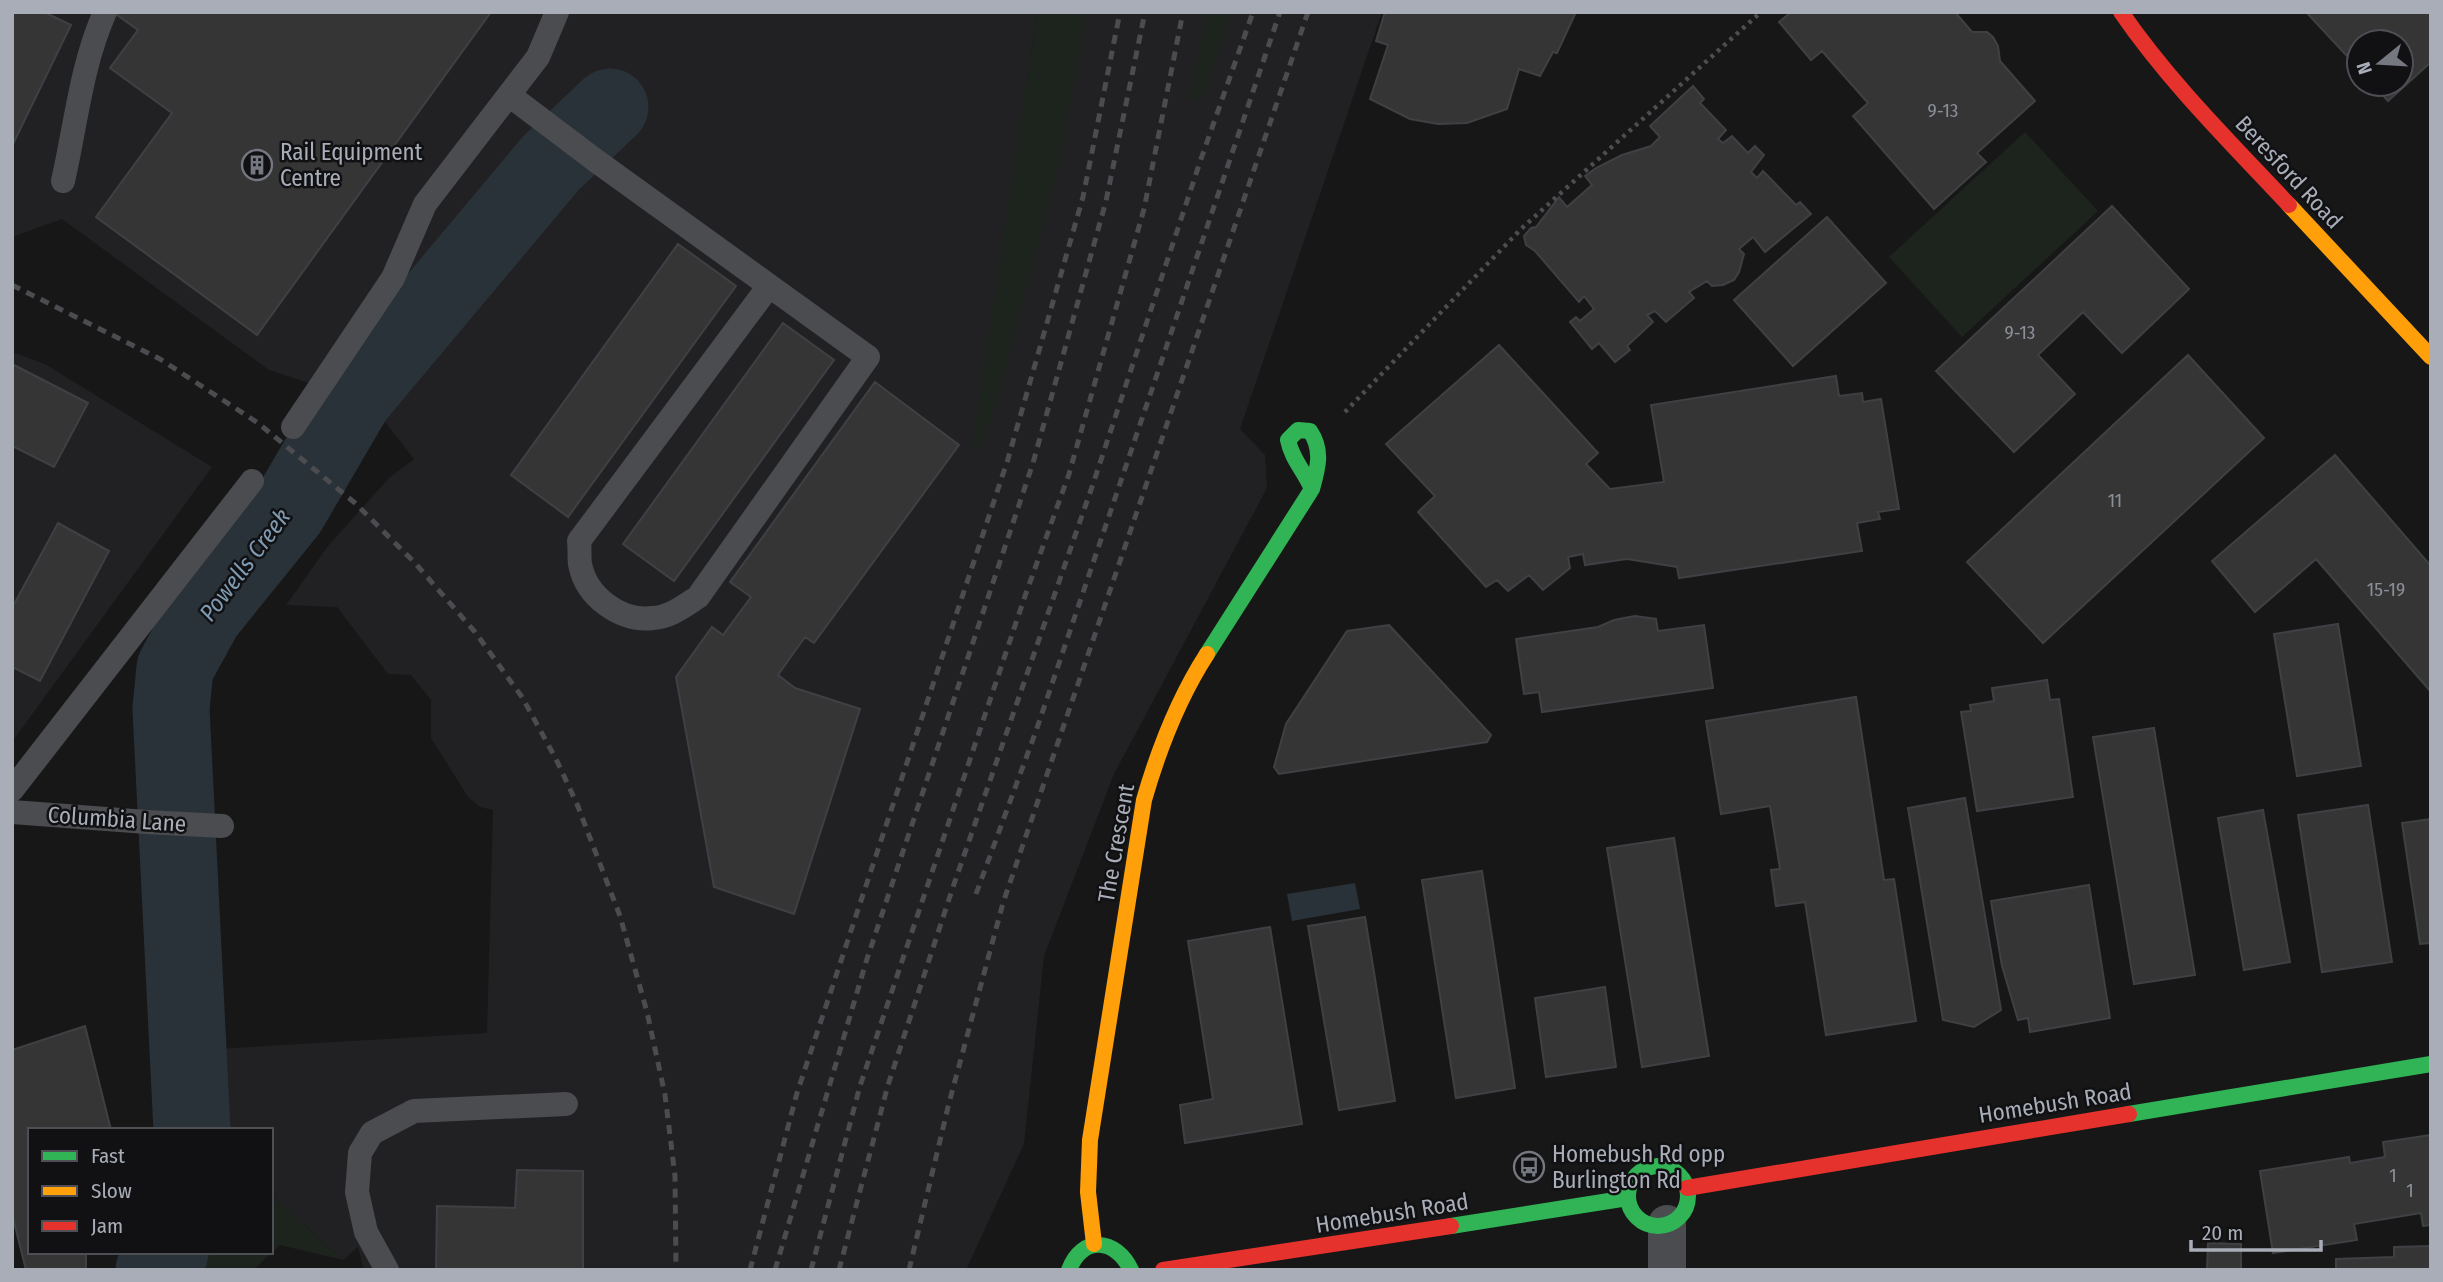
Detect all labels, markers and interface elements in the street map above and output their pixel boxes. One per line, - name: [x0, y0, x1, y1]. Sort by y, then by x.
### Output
- north arrow: [2345, 28, 2415, 98]
- text: N: [2352, 59, 2377, 77]
- house number: 9-13: [1928, 99, 1958, 122]
- street label: Beresford Road: [2230, 110, 2348, 234]
- place label: Rail Equipment Centre: [280, 138, 423, 192]
- building icon: Rail Equipment Centre: [240, 148, 274, 182]
- house number: 9-13: [2005, 321, 2035, 344]
- house number: 11: [2108, 489, 2122, 512]
- water label: Powells Creek: [194, 503, 296, 627]
- house number: 15-19: [2367, 578, 2405, 601]
- street label: The Crescent: [1092, 781, 1140, 904]
- street label: Columbia Lane: [47, 800, 187, 838]
- street label: Homebush Road: [1977, 1077, 2133, 1129]
- legend: [28, 1128, 273, 1254]
- place label: Homebush Rd opp Burlington Rd: [1552, 1140, 1725, 1194]
- text: Fast: [91, 1143, 125, 1169]
- bus stop icon: Homebush Rd opp Burlington Rd: [1512, 1150, 1546, 1184]
- house number: 1: [2389, 1164, 2397, 1187]
- text: Slow: [91, 1178, 132, 1204]
- house number: 1: [2406, 1179, 2414, 1202]
- street label: Homebush Road: [1314, 1187, 1470, 1239]
- scale bar: [2191, 1208, 2320, 1252]
- text: Jam: [91, 1213, 123, 1239]
- text: 20 m: [2202, 1220, 2243, 1246]

